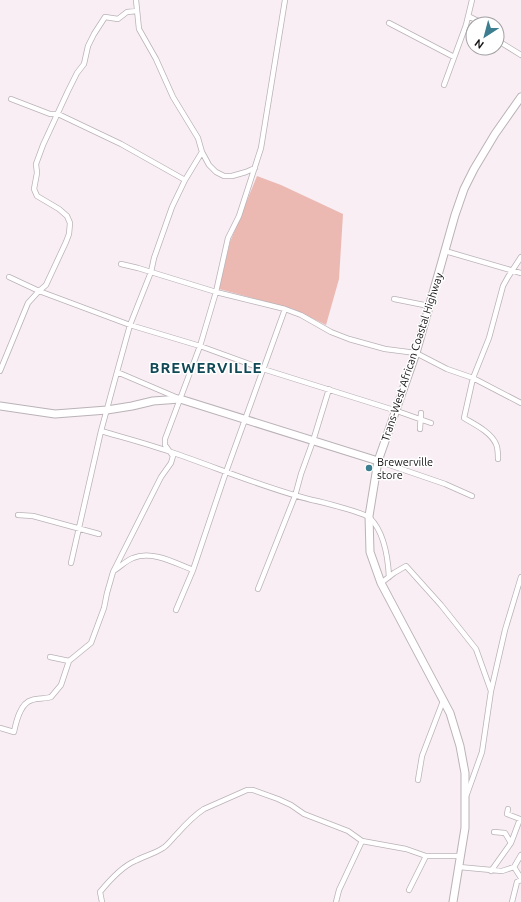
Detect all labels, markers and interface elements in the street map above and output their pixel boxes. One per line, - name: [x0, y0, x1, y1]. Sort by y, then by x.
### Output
- north arrow: [465, 16, 505, 56]
- text: N: [472, 37, 486, 51]
- street label: Trans-West African Coastal Highway: [379, 271, 445, 443]
- district label: BREWERVILLE: [150, 359, 262, 376]
- place label: Brewerville store: [377, 456, 433, 481]
- marker: Brewerville store: [364, 463, 374, 473]

